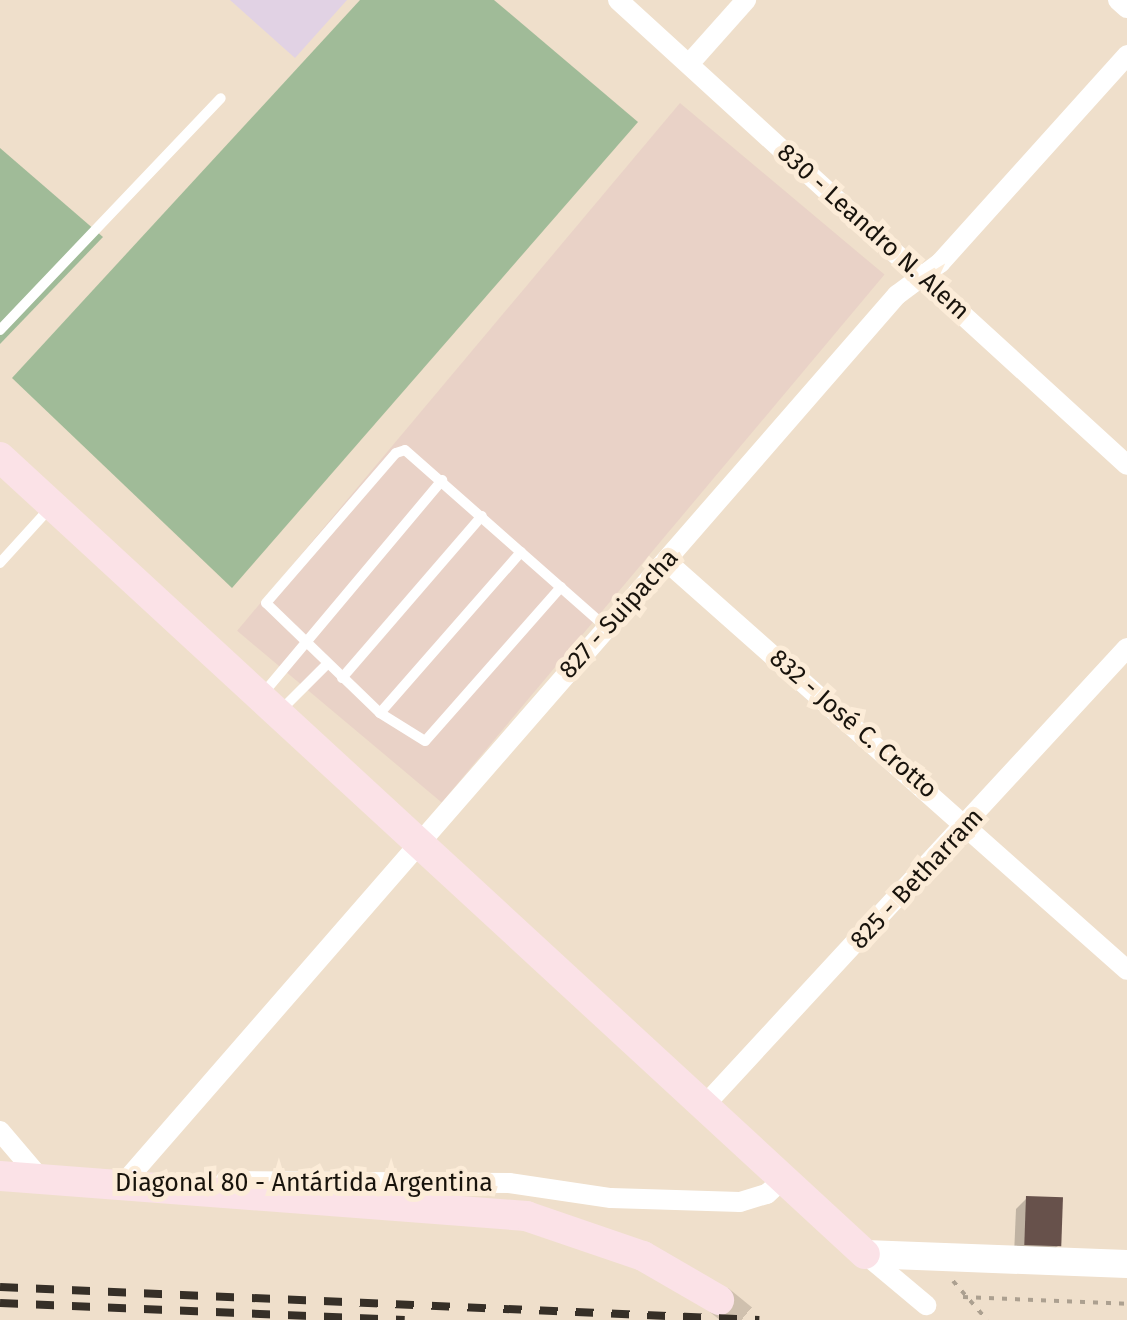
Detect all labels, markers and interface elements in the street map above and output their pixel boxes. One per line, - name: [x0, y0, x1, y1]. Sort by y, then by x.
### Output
- street label: 830 - Leandro N. Alem: [771, 138, 975, 326]
- street label: 827 - Suipacha: [553, 543, 685, 685]
- street label: 832 - José C. Crotto: [763, 643, 943, 805]
- street label: 825 - Betharram: [844, 802, 990, 956]
- street label: Diagonal 80 - Antártida Argentina: [115, 1168, 493, 1198]

